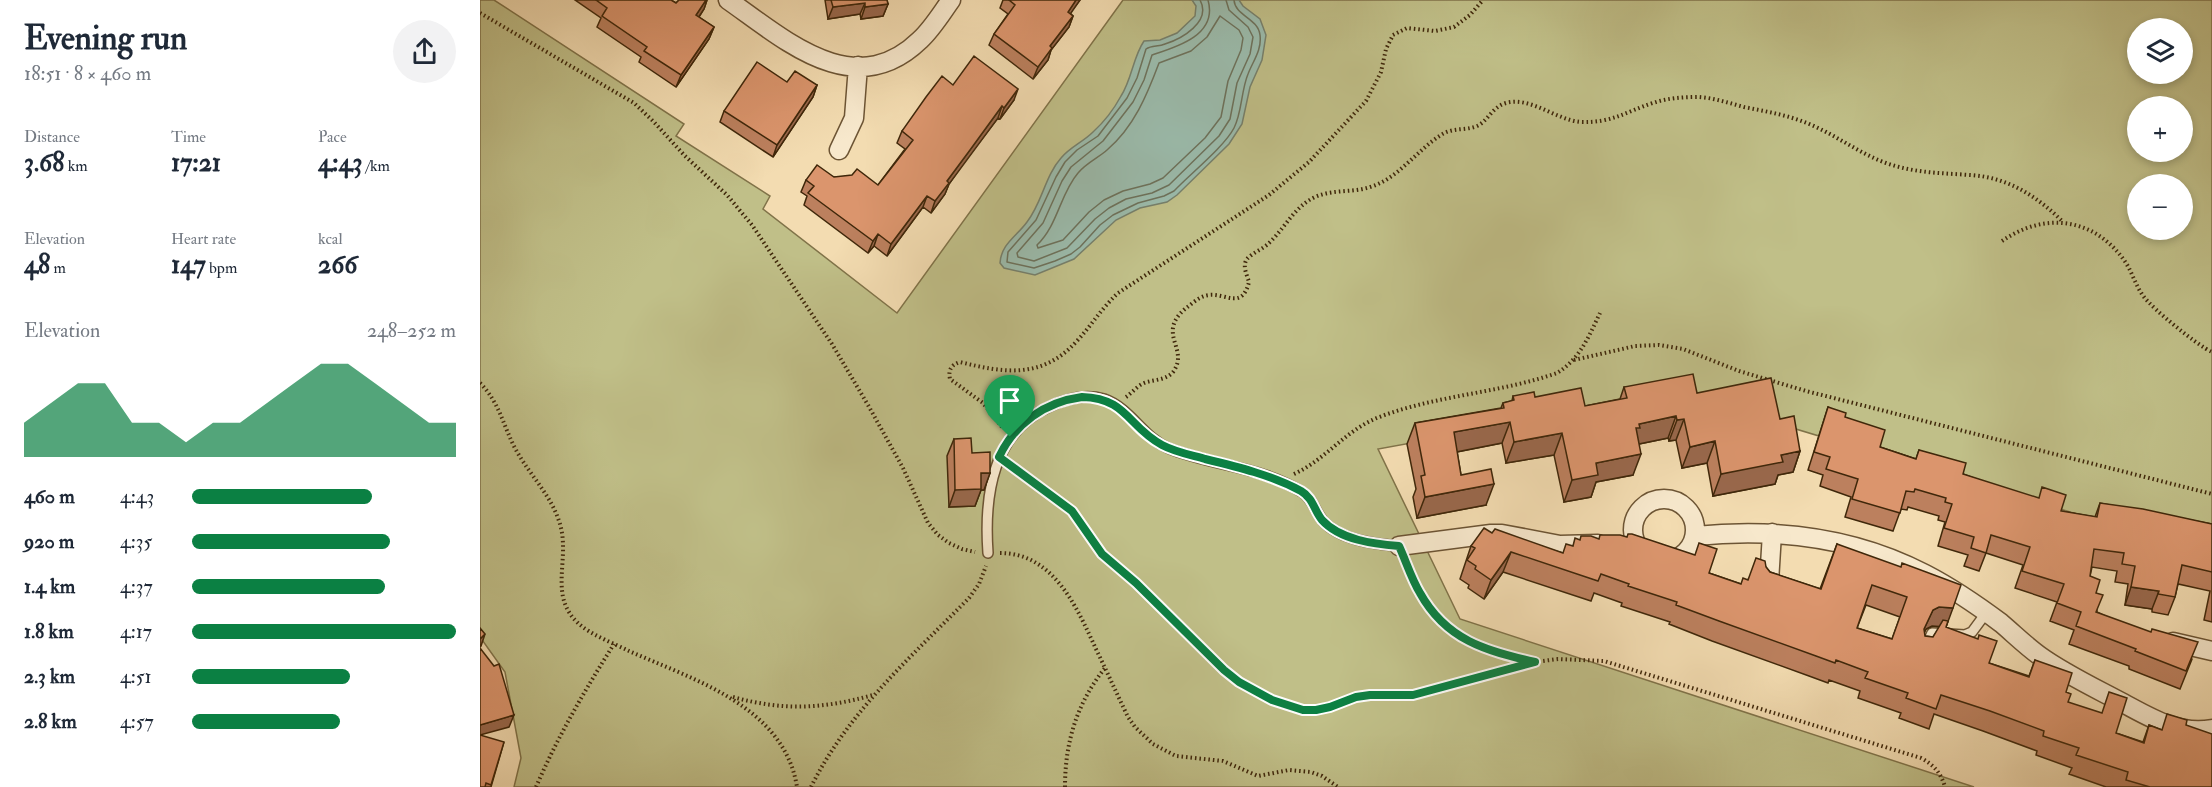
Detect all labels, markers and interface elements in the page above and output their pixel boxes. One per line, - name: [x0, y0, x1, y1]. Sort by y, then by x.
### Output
- text: Evening run: [24, 18, 187, 59]
- map controls: [2127, 18, 2193, 240]
- button: layers: [2127, 18, 2193, 84]
- button: share: [393, 20, 456, 83]
- text: 18:51 · 8 × 460 m: [24, 61, 151, 86]
- button: +: [2127, 96, 2193, 162]
- text: Distance: [24, 127, 80, 147]
- text: Time: [171, 127, 206, 147]
- text: Pace: [318, 127, 347, 147]
- text: 3.68: [24, 147, 64, 179]
- text: 17:21: [171, 147, 221, 179]
- text: 4:43: [318, 147, 362, 179]
- text: km: [64, 156, 88, 176]
- text: /km: [362, 156, 390, 176]
- button: −: [2127, 174, 2193, 240]
- text: Elevation: [24, 229, 85, 249]
- text: Heart rate: [171, 229, 236, 249]
- text: kcal: [318, 229, 343, 249]
- text: 48: [24, 249, 50, 281]
- text: 147: [171, 249, 206, 281]
- text: 266: [318, 249, 357, 281]
- text: m: [50, 258, 66, 278]
- text: bpm: [206, 258, 237, 278]
- text: Elevation: [24, 318, 100, 343]
- text: 248–252 m: [367, 318, 456, 343]
- pin: [984, 375, 1035, 437]
- icon: arrive: [993, 384, 1026, 417]
- text: 460 m: [24, 484, 75, 509]
- text: 4:43: [120, 484, 154, 509]
- text: 920 m: [24, 529, 74, 554]
- text: 4:35: [120, 529, 152, 554]
- text: 1.4 km: [24, 574, 75, 599]
- text: 4:37: [120, 574, 153, 599]
- text: 1.8 km: [24, 619, 74, 644]
- text: 4:17: [120, 619, 152, 644]
- text: 2.3 km: [24, 664, 75, 689]
- text: 4:51: [120, 664, 152, 689]
- text: 2.8 km: [24, 709, 77, 734]
- text: 4:57: [120, 709, 154, 734]

